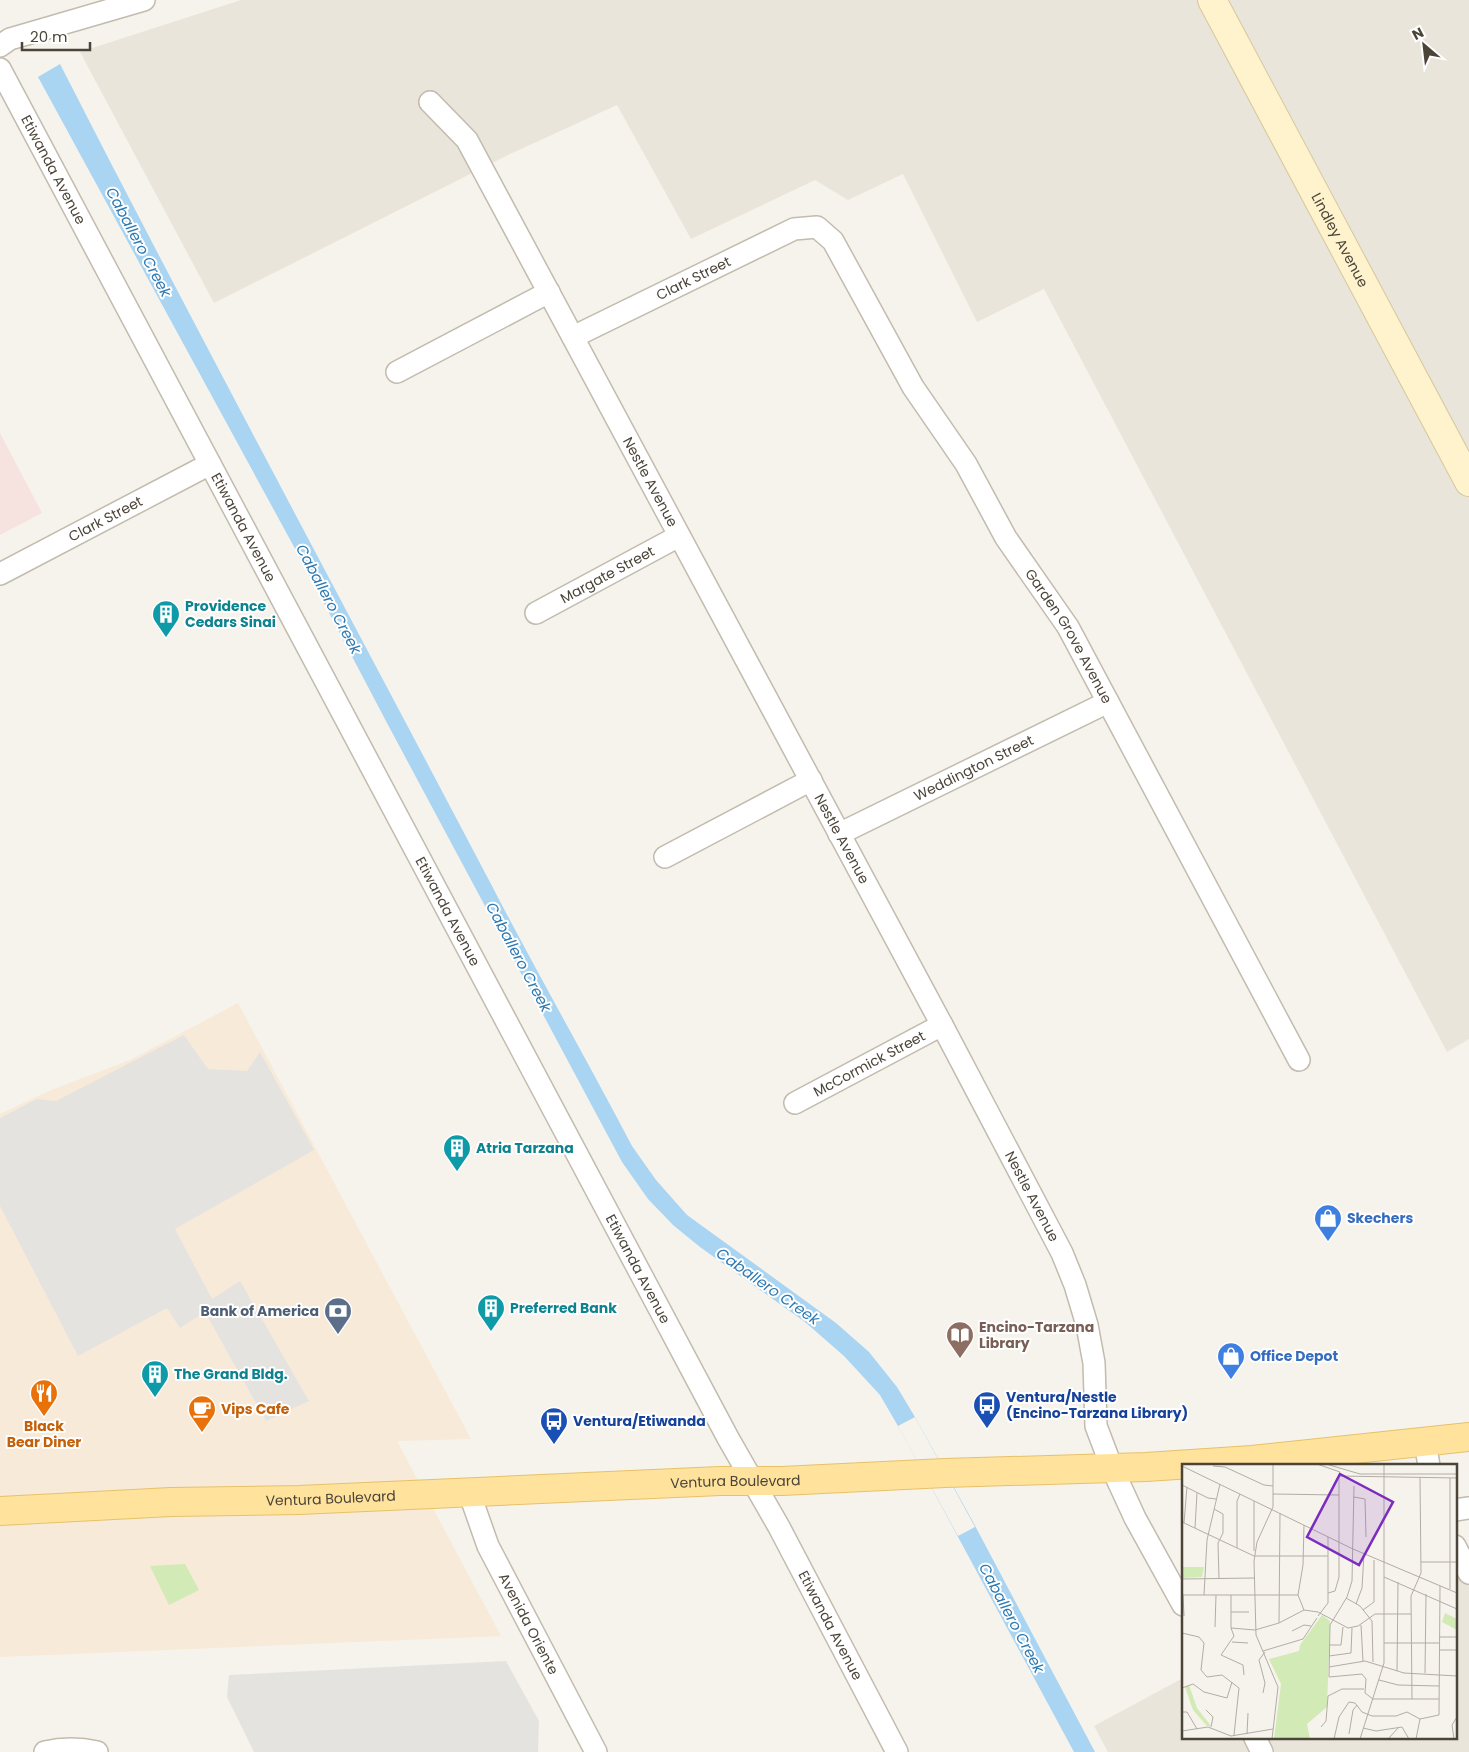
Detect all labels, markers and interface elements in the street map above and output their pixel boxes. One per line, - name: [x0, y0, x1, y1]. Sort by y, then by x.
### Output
- scale bar: [22, 20, 90, 52]
- north arrow: [1399, 20, 1449, 70]
- text: N: [1409, 22, 1427, 45]
- text: 20 m: [30, 26, 68, 47]
- street label: Etiwanda Avenue: [16, 112, 91, 228]
- water label: Caballero Creek: [101, 183, 177, 302]
- street label: Lindley Avenue: [1307, 189, 1373, 291]
- street label: Clark Street: [653, 251, 734, 305]
- street label: Nestle Avenue: [618, 433, 683, 531]
- street label: Etiwanda Avenue: [206, 469, 281, 586]
- street label: Clark Street: [65, 491, 146, 546]
- water label: Caballero Creek: [291, 540, 367, 659]
- street label: Margate Street: [557, 541, 658, 608]
- street label: Garden Grove Avenue: [1020, 565, 1117, 707]
- place label: Providence Cedars Sinai: [185, 596, 276, 632]
- building icon: Providence Cedars Sinai: [151, 599, 181, 638]
- street label: Weddington Street: [910, 730, 1037, 806]
- street label: Nestle Avenue: [810, 790, 874, 888]
- street label: Etiwanda Avenue: [411, 853, 485, 970]
- water label: Caballero Creek: [481, 898, 557, 1017]
- street label: McCormick Street: [810, 1026, 929, 1102]
- building icon: Atria Tarzana: [442, 1133, 472, 1172]
- place label: Atria Tarzana: [476, 1138, 574, 1158]
- street label: Nestle Avenue: [1000, 1148, 1064, 1245]
- shop icon: Skechers: [1313, 1203, 1343, 1242]
- place label: Skechers: [1347, 1208, 1413, 1228]
- street label: Etiwanda Avenue: [601, 1211, 675, 1327]
- water label: Caballero Creek: [712, 1242, 825, 1330]
- building icon: Preferred Bank: [476, 1293, 506, 1332]
- bank icon: Bank of America: [323, 1296, 353, 1335]
- place label: Preferred Bank: [510, 1298, 617, 1318]
- place label: Bank of America: [200, 1301, 319, 1321]
- place label: Encino-Tarzana Library: [979, 1317, 1094, 1353]
- library icon: Encino-Tarzana Library: [945, 1320, 975, 1359]
- shop icon: Office Depot: [1216, 1341, 1246, 1380]
- place label: Office Depot: [1250, 1346, 1339, 1366]
- building icon: The Grand Bldg.: [140, 1359, 170, 1398]
- place label: The Grand Bldg.: [174, 1364, 288, 1384]
- restaurant icon: Black Bear Diner: [29, 1378, 59, 1417]
- place label: Ventura/Nestle (Encino-Tarzana Library): [1006, 1387, 1188, 1423]
- bus stop icon: Ventura/Nestle (Encino-Tarzana Library): [972, 1390, 1002, 1429]
- cafe icon: Vips Cafe: [187, 1394, 217, 1433]
- place label: Vips Cafe: [221, 1399, 290, 1419]
- bus stop icon: Ventura/Etiwanda: [539, 1406, 569, 1445]
- place label: Ventura/Etiwanda: [573, 1411, 706, 1431]
- place label: Black Bear Diner: [7, 1416, 81, 1452]
- inset map: [1182, 1464, 1456, 1740]
- street label: Ventura Boulevard: [670, 1470, 801, 1493]
- street label: Ventura Boulevard: [265, 1486, 396, 1511]
- water label: Caballero Creek: [974, 1559, 1050, 1678]
- street label: Etiwanda Avenue: [794, 1567, 868, 1684]
- street label: Avenida Oriente: [494, 1569, 564, 1678]

